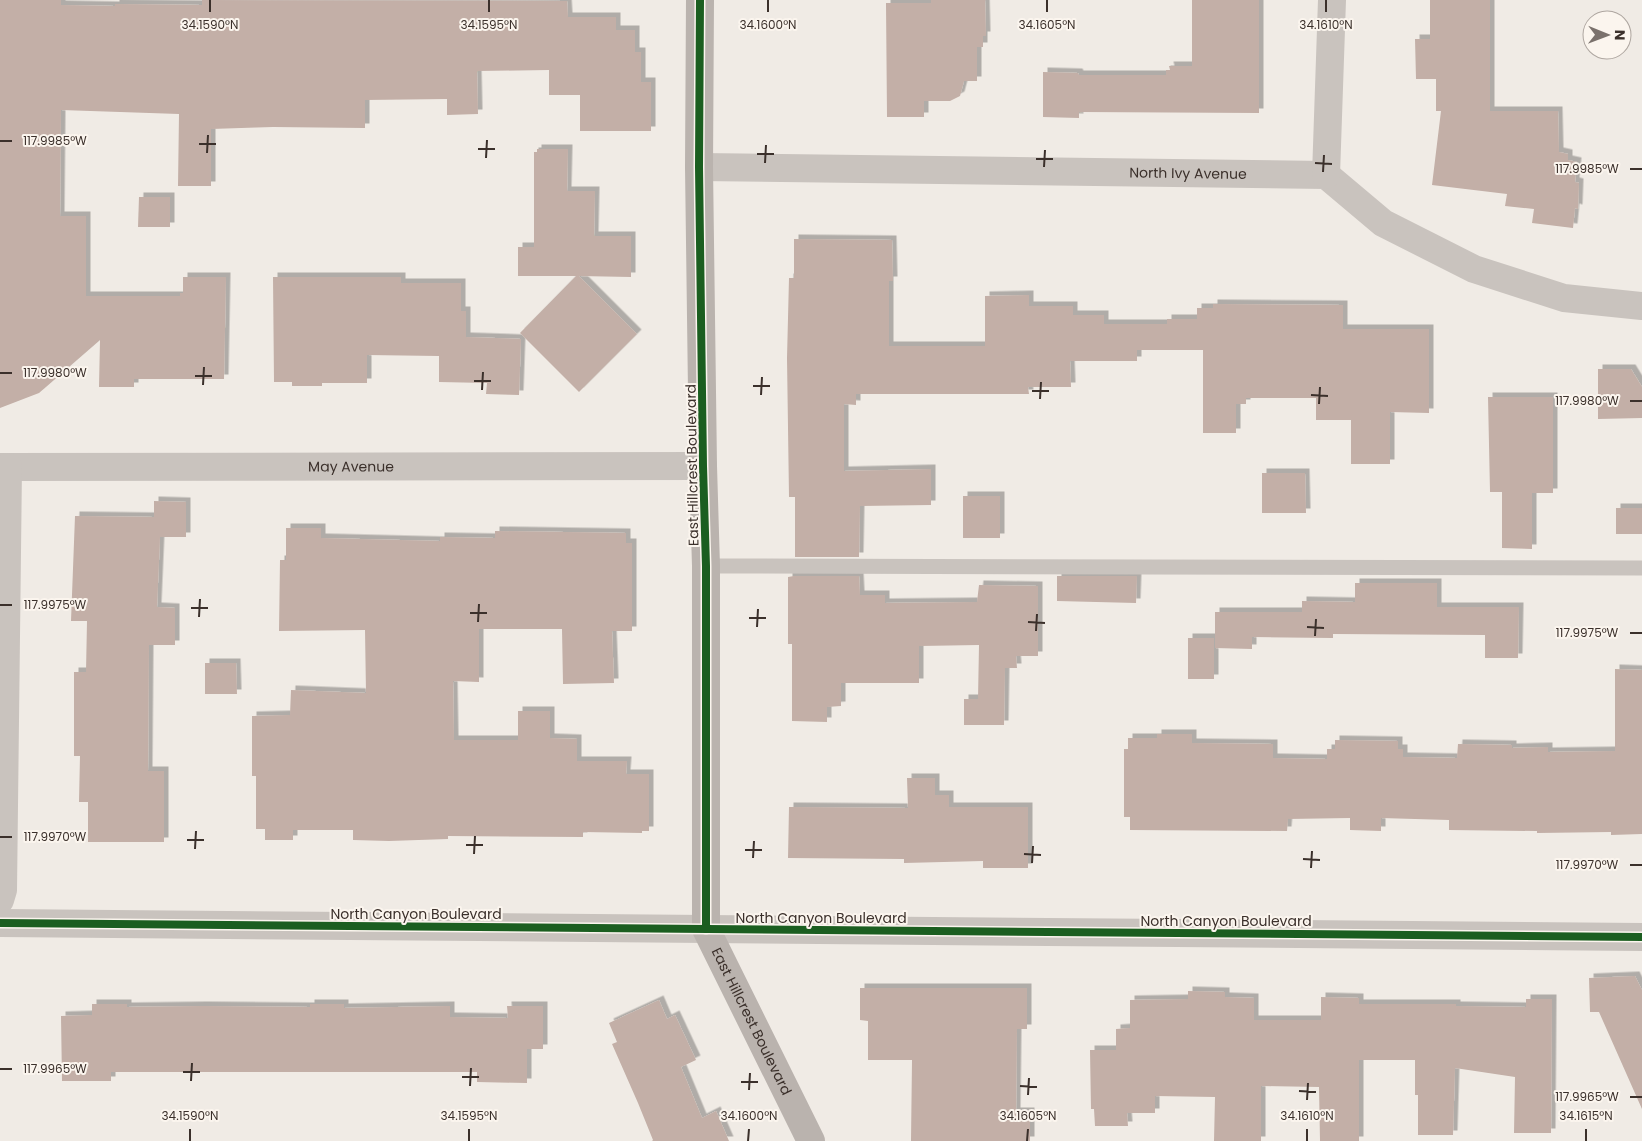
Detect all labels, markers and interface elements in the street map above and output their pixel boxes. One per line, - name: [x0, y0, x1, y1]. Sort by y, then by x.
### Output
- north arrow: [1582, 10, 1632, 60]
- text: 34.1590°N: [182, 16, 238, 33]
- text: 34.1595°N: [461, 16, 517, 33]
- text: 34.1600°N: [739, 16, 797, 33]
- text: 34.1605°N: [1018, 16, 1076, 33]
- text: 34.1610°N: [1299, 16, 1353, 33]
- text: N: [1610, 30, 1630, 41]
- text: 117.9985°W: [23, 132, 87, 149]
- text: 117.9985°W: [1555, 160, 1619, 177]
- street label: North Ivy Avenue: [1129, 162, 1247, 184]
- text: 117.9980°W: [23, 364, 87, 381]
- street label: East Hillcrest Boulevard: [681, 384, 703, 546]
- text: 117.9980°W: [1555, 392, 1619, 409]
- street label: May Avenue: [308, 456, 394, 477]
- text: 117.9975°W: [24, 596, 87, 613]
- text: 117.9975°W: [1556, 624, 1619, 641]
- text: 117.9970°W: [24, 828, 87, 845]
- text: 117.9970°W: [1556, 856, 1619, 873]
- street label: North Canyon Boulevard: [330, 904, 502, 924]
- street label: North Canyon Boulevard: [735, 908, 907, 928]
- street label: North Canyon Boulevard: [1140, 911, 1312, 931]
- street label: East Hillcrest Boulevard: [707, 944, 797, 1098]
- text: 117.9965°W: [23, 1060, 87, 1077]
- text: 117.9965°W: [1555, 1088, 1619, 1105]
- text: 34.1590°N: [162, 1107, 218, 1124]
- text: 34.1595°N: [441, 1107, 497, 1124]
- text: 34.1600°N: [720, 1107, 778, 1124]
- text: 34.1605°N: [999, 1107, 1057, 1124]
- text: 34.1610°N: [1280, 1107, 1334, 1124]
- text: 34.1615°N: [1559, 1107, 1613, 1124]

